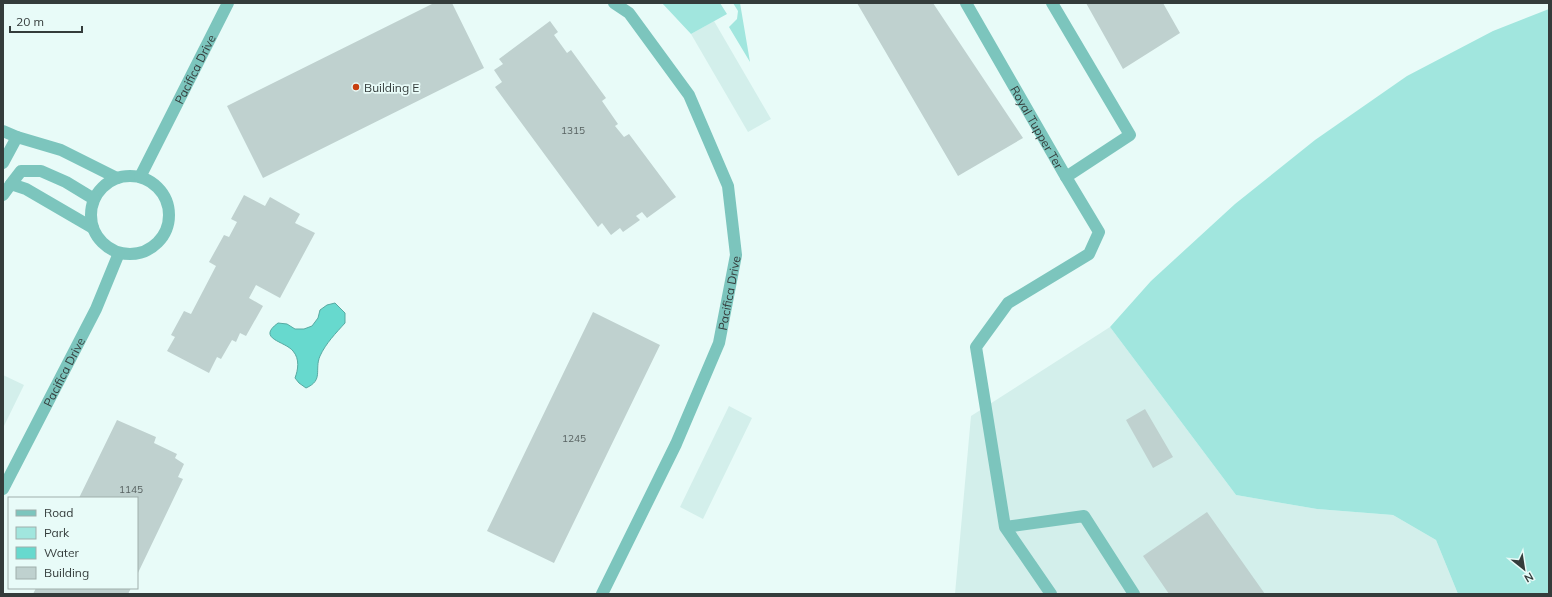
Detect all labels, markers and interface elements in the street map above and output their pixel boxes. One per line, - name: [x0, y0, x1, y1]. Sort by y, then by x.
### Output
- scale bar: [10, 8, 82, 34]
- text: 20 m: [16, 14, 44, 29]
- street label: Pacifica Drive: [171, 32, 218, 106]
- place label: Building E: [364, 80, 419, 95]
- marker: Building E: [351, 82, 361, 92]
- street label: Royal Tupper Ter: [1007, 83, 1067, 172]
- house number: 1315: [561, 124, 585, 137]
- street label: Pacifica Drive: [714, 254, 743, 332]
- street label: Pacifica Drive: [40, 335, 88, 409]
- house number: 1245: [562, 432, 586, 445]
- house number: 1145: [119, 483, 143, 496]
- legend: [8, 497, 138, 589]
- text: Road: [44, 505, 73, 520]
- text: Park: [44, 525, 70, 540]
- text: Water: [44, 545, 80, 560]
- north arrow: [1504, 549, 1544, 589]
- text: Building: [44, 565, 89, 580]
- text: N: [1522, 570, 1536, 586]

